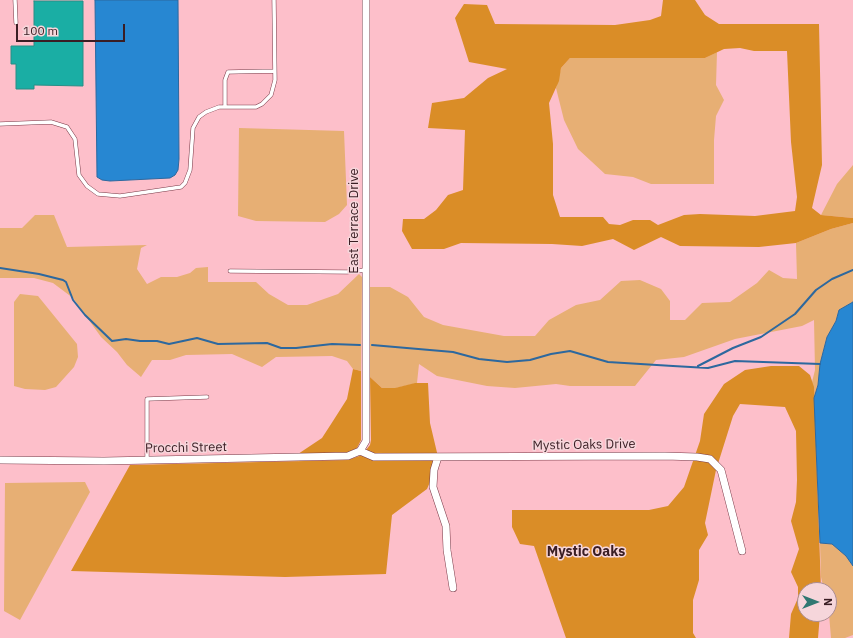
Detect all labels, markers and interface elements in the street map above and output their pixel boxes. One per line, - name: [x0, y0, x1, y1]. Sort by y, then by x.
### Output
- scale bar: [18, 16, 127, 42]
- text: 100 m: [23, 23, 58, 38]
- street label: East Terrace Drive: [346, 168, 362, 274]
- street label: Mystic Oaks Drive: [532, 436, 636, 454]
- street label: Procchi Street: [145, 439, 227, 457]
- district label: Mystic Oaks: [547, 544, 625, 560]
- north arrow: [797, 582, 837, 622]
- text: N: [821, 598, 835, 606]

